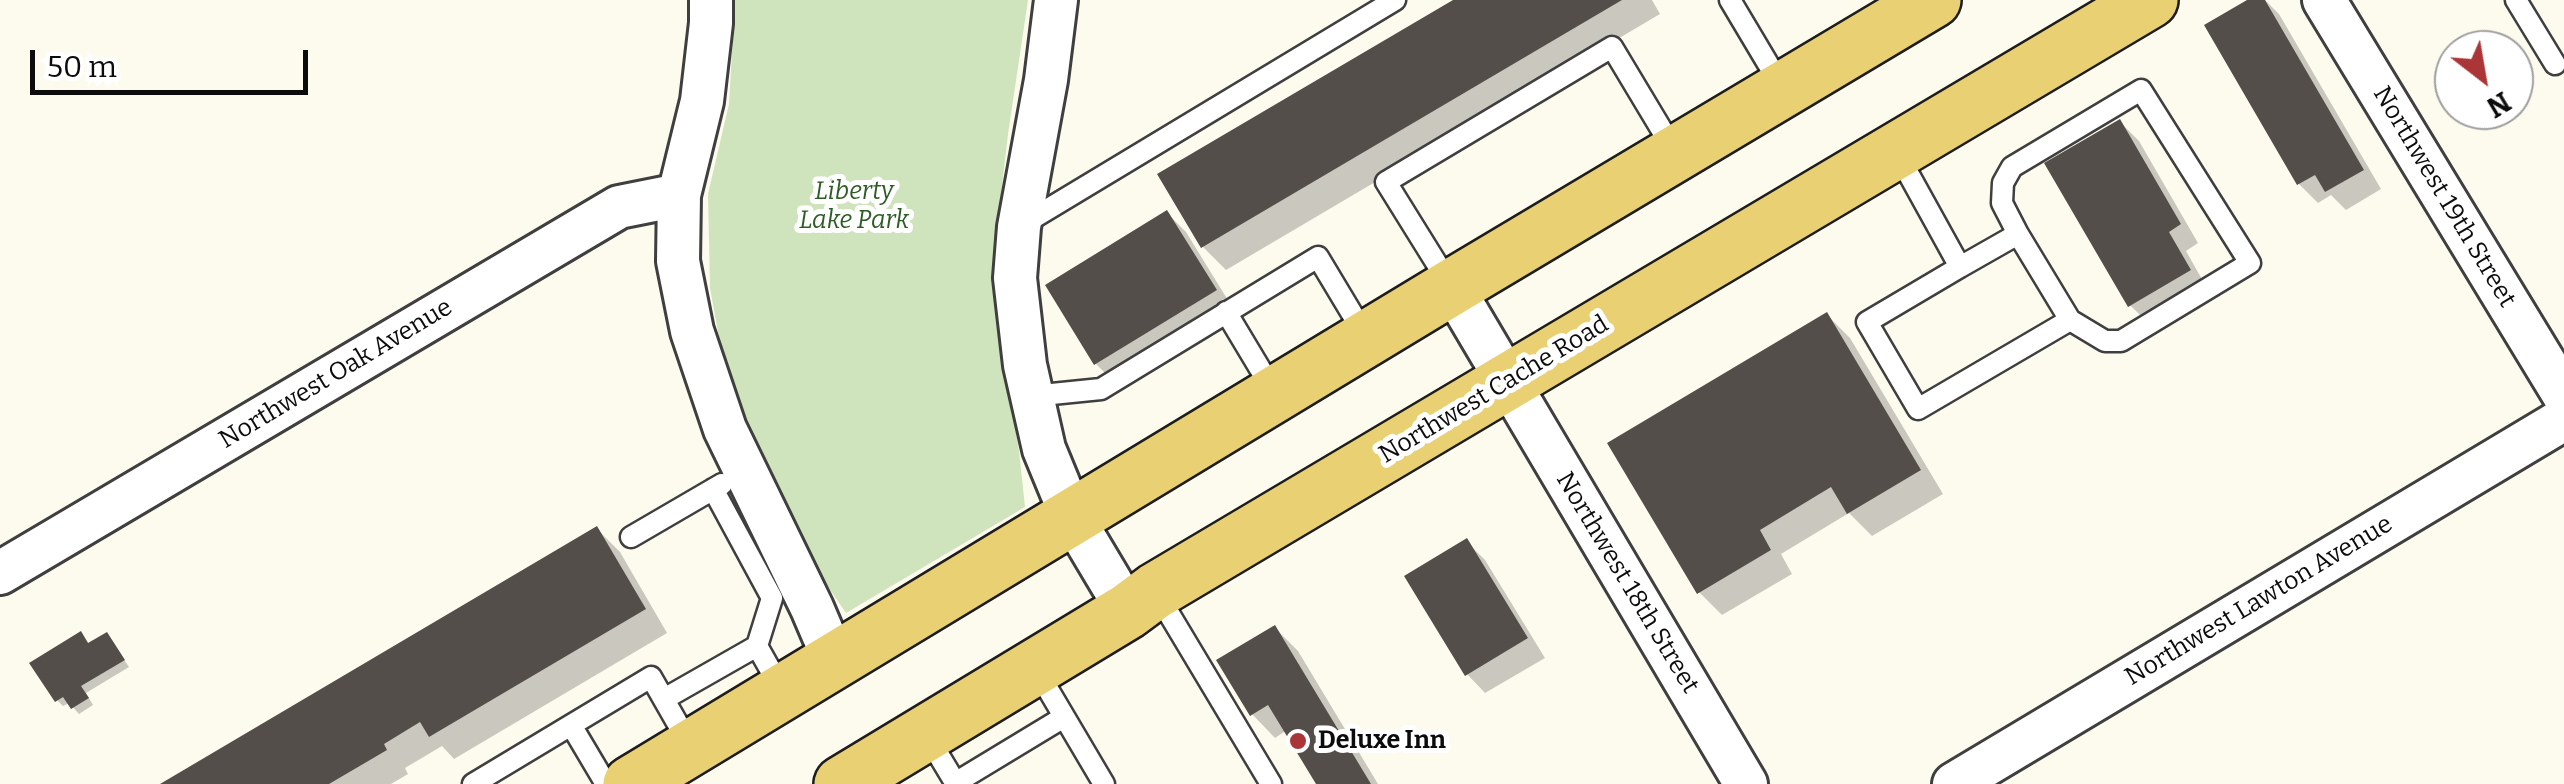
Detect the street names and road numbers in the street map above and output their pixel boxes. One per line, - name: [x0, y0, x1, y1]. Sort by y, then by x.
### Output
- street label: Northwest 19th Street: [2366, 81, 2522, 313]
- street label: Northwest Oak Avenue: [214, 292, 458, 456]
- street label: Northwest Cache Road: [1374, 310, 1614, 470]
- street label: Northwest 18th Street: [1549, 467, 1705, 699]
- street label: Northwest Lawton Avenue: [2120, 509, 2398, 693]

